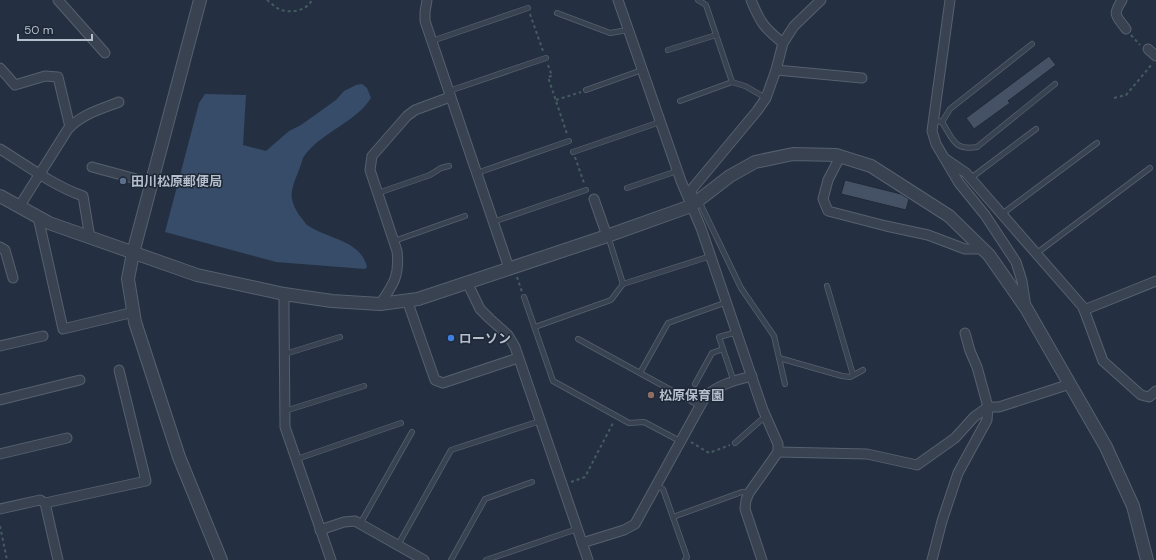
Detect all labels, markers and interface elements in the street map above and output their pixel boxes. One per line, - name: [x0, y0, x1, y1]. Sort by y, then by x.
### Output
- scale bar: [18, 16, 92, 42]
- text: 50 m: [24, 22, 53, 38]
- place label: 田川松原郵便局: [131, 173, 222, 190]
- marker: 田川松原郵便局: [118, 176, 128, 186]
- place label: ローソン: [459, 330, 511, 347]
- marker: ローソン: [446, 333, 456, 343]
- place label: 松原保育園: [659, 387, 724, 404]
- marker: 松原保育園: [646, 390, 656, 400]

